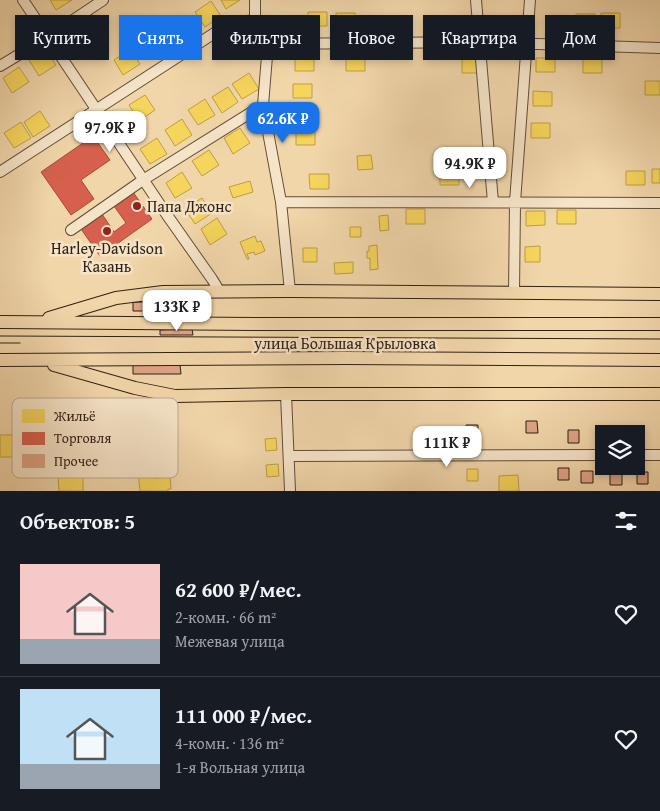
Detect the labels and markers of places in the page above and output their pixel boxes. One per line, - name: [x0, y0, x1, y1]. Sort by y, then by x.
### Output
- pin: 62.6K ₽: [237, 102, 329, 144]
- pin: 97.9K ₽: [64, 110, 156, 153]
- pin: 94.9K ₽: [424, 146, 516, 189]
- place label: Папа Джонс: [147, 194, 232, 218]
- marker: Папа Джонс: [131, 200, 143, 212]
- marker: Harley-Davidson Казань: [101, 225, 113, 237]
- place label: Harley-Davidson Казань: [51, 236, 163, 278]
- pin: 133K ₽: [136, 290, 218, 332]
- pin: 111K ₽: [406, 426, 488, 468]

